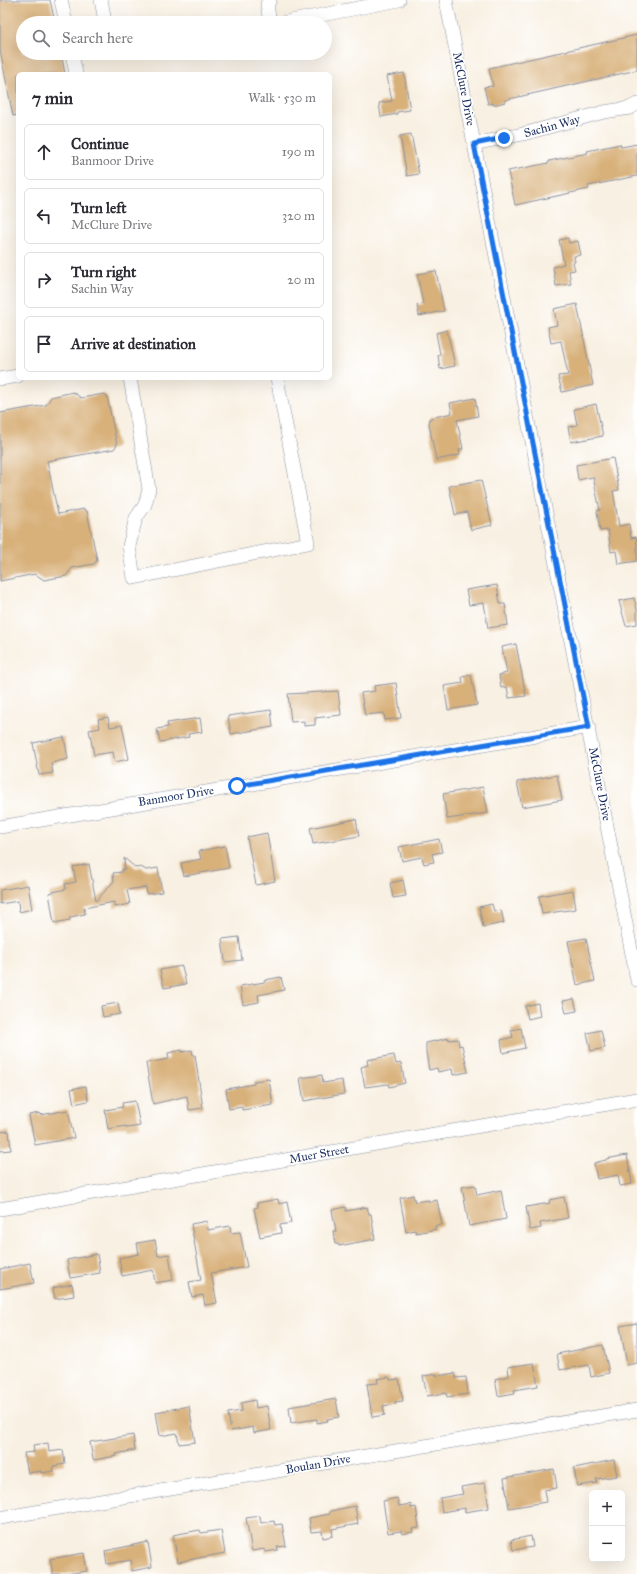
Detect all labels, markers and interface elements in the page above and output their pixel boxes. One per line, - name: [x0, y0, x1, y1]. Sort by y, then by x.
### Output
- search box: [16, 16, 332, 60]
- icon: search: [30, 27, 52, 49]
- text: Search here: [62, 29, 133, 47]
- street label: McClure Drive: [450, 51, 478, 127]
- text: 7 min: [32, 88, 73, 109]
- text: Walk · 530 m: [248, 90, 316, 106]
- street label: Sachin Way: [522, 112, 582, 140]
- route end: [495, 129, 513, 147]
- text: Continue: [71, 135, 129, 153]
- icon: ahead: [33, 141, 55, 163]
- text: 190 m: [282, 144, 315, 160]
- text: Banmoor Drive: [71, 153, 154, 169]
- text: Turn left: [71, 199, 127, 217]
- icon: left: [33, 205, 55, 227]
- text: 320 m: [282, 208, 315, 224]
- text: McClure Drive: [71, 217, 152, 233]
- text: Turn right: [71, 263, 136, 281]
- icon: right: [33, 269, 55, 291]
- text: 20 m: [287, 272, 315, 288]
- text: Sachin Way: [71, 281, 133, 297]
- icon: arrive: [33, 333, 55, 355]
- text: Arrive at destination: [71, 335, 196, 353]
- street label: McClure Drive: [586, 746, 614, 822]
- route start: [228, 777, 246, 795]
- street label: Banmoor Drive: [137, 783, 215, 809]
- street label: Muer Street: [288, 1142, 351, 1166]
- street label: Boulan Drive: [284, 1451, 352, 1477]
- map controls: [589, 1490, 625, 1562]
- button: +: [589, 1490, 625, 1526]
- button: −: [589, 1526, 625, 1562]

